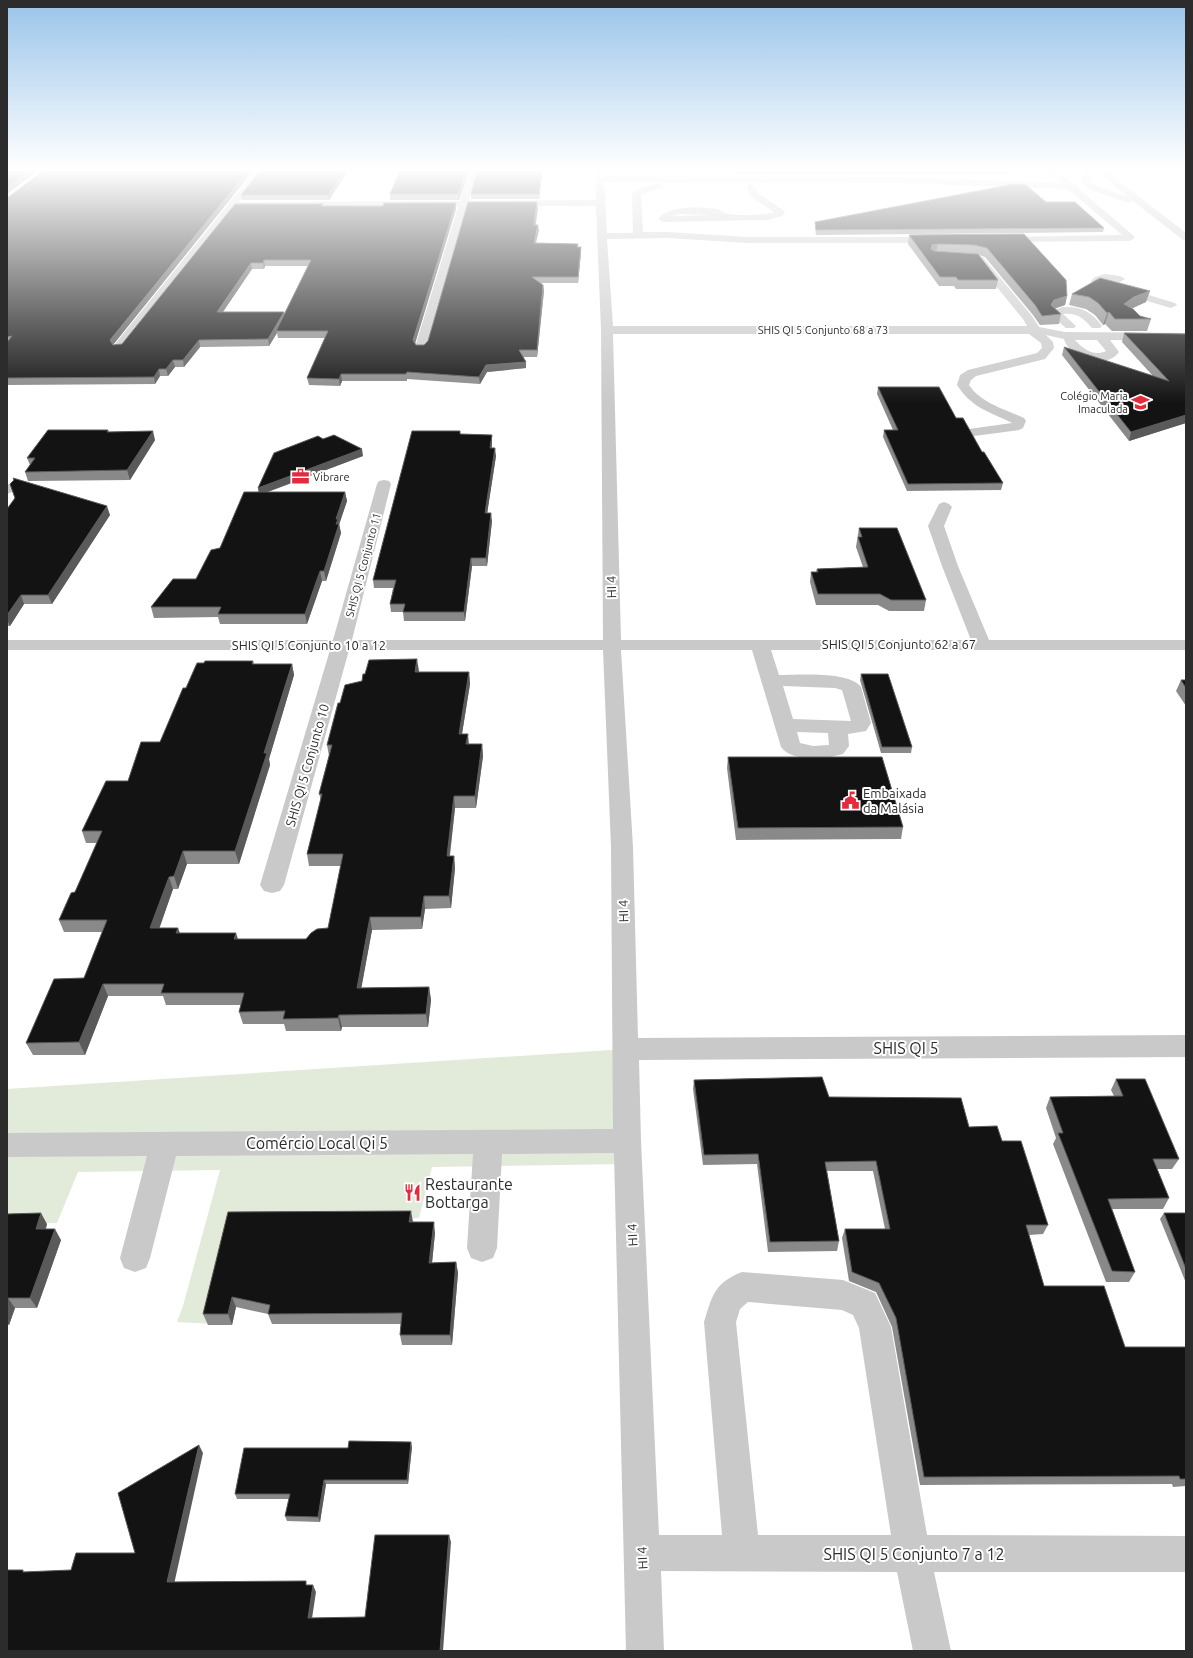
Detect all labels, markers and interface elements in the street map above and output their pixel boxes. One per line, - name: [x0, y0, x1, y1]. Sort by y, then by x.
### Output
- street label: SHIS QI 5 Conjunto 68 a 73: [758, 324, 888, 336]
- place label: Colégio Maria Imaculada: [1060, 390, 1128, 415]
- school or university icon: Colégio Maria Imaculada: [1131, 392, 1151, 412]
- office icon: Vibrare: [290, 467, 310, 487]
- place label: Vibrare: [313, 471, 350, 483]
- street label: SHIS QI 5 Conjunto 11: [343, 512, 383, 618]
- street label: HI 4: [604, 576, 618, 598]
- street label: SHIS QI 5 Conjunto 62 a 67: [822, 637, 976, 652]
- street label: SHIS QI 5 Conjunto 10 a 12: [232, 638, 386, 653]
- street label: SHIS QI 5 Conjunto 10: [283, 702, 332, 828]
- place label: Embaixada da Malásia: [863, 786, 926, 815]
- public building icon: Embaixada da Malásia: [840, 790, 860, 810]
- street label: HI 4: [616, 900, 630, 922]
- street label: SHIS QI 5: [874, 1039, 938, 1057]
- street label: Comércio Local Qi 5: [246, 1134, 388, 1152]
- place label: Restaurante Bottarga: [425, 1175, 513, 1211]
- restaurant icon: Restaurante Bottarga: [402, 1183, 422, 1203]
- street label: HI 4: [625, 1223, 639, 1247]
- street label: SHIS QI 5 Conjunto 7 a 12: [824, 1545, 1004, 1563]
- street label: HI 4: [635, 1546, 649, 1570]

